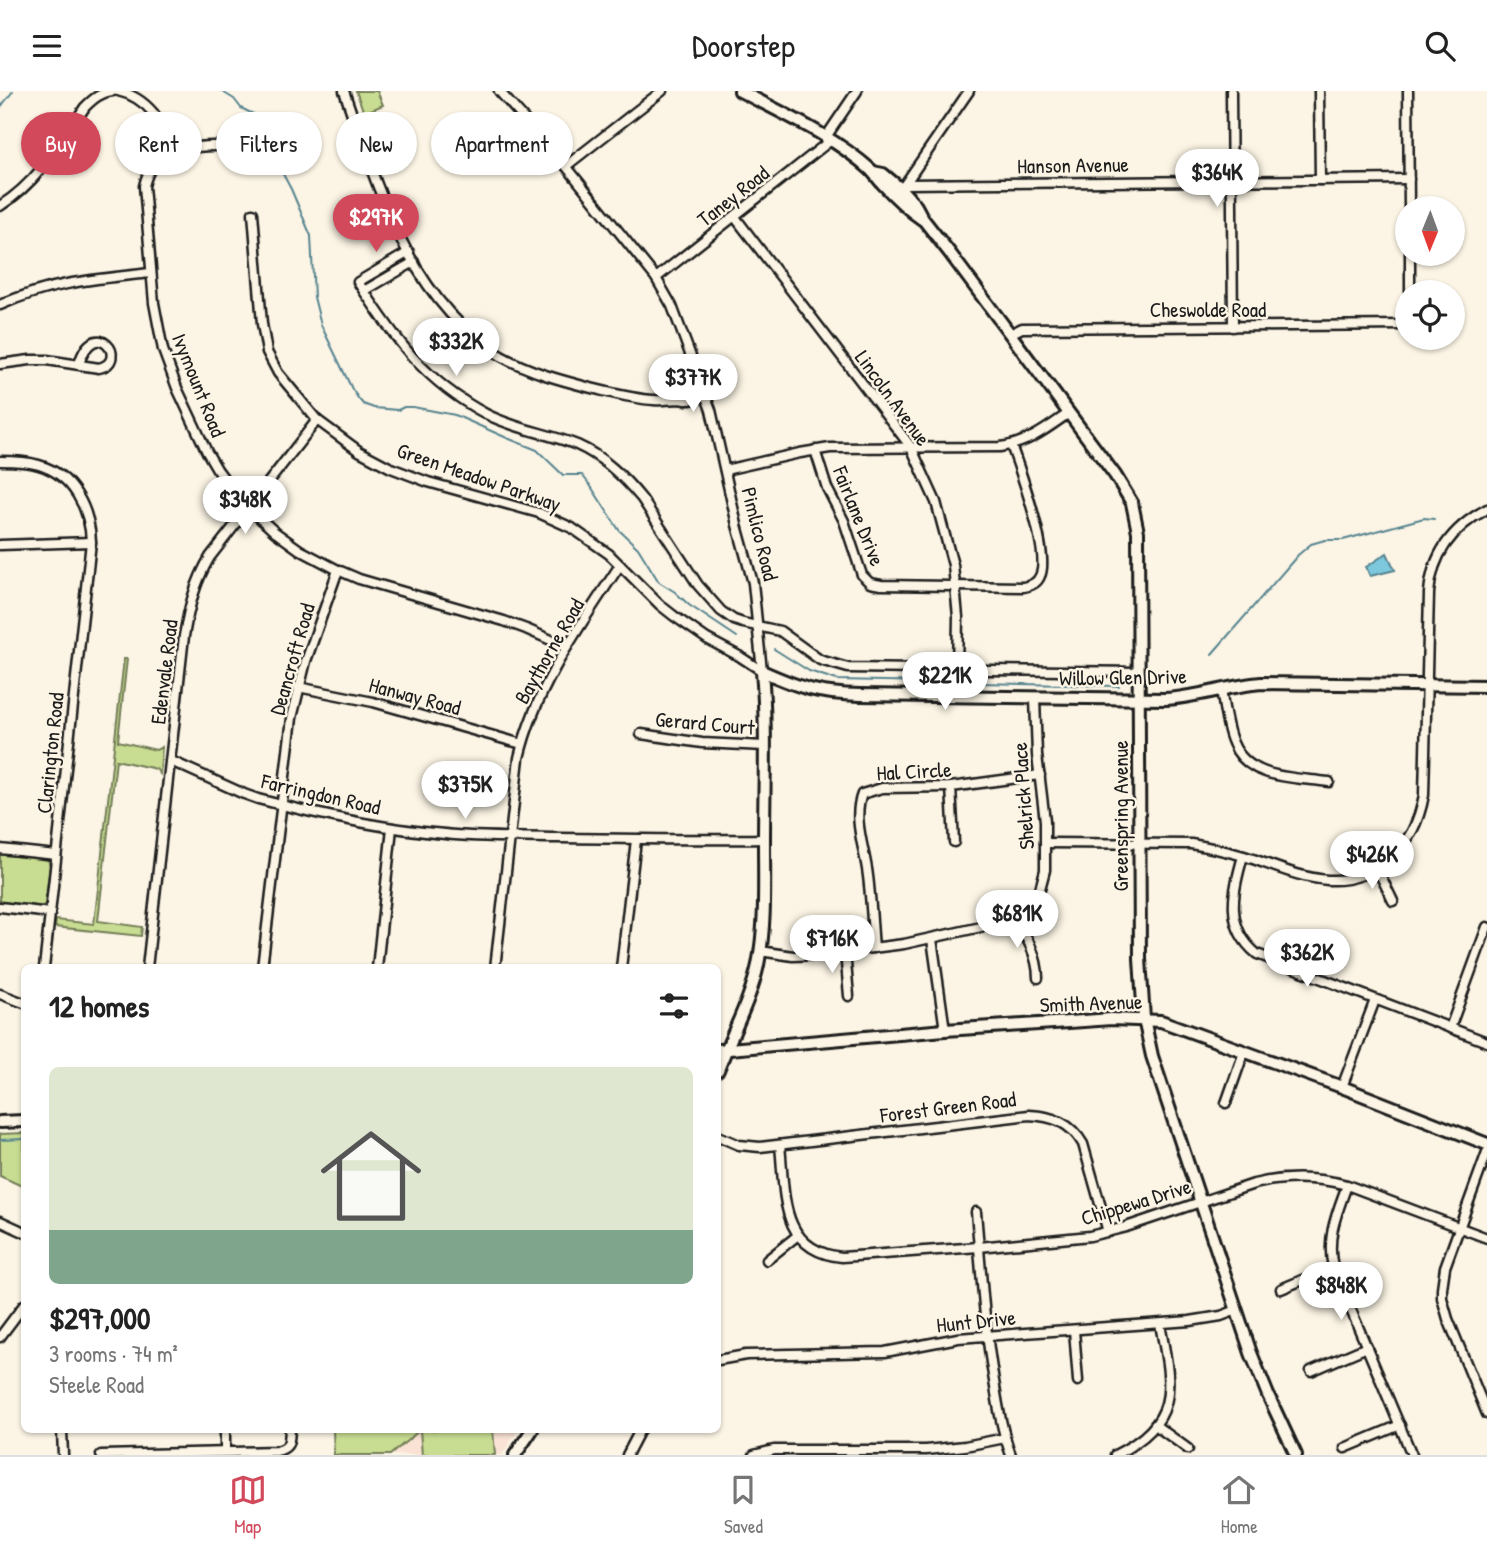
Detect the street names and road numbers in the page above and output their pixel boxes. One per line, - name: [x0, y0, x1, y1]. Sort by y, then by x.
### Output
- street label: Hanson Avenue: [1017, 150, 1129, 180]
- street label: Taney Road: [691, 159, 775, 233]
- street label: Cheswolde Road: [1150, 295, 1266, 324]
- street label: Ivymount Road: [165, 329, 233, 441]
- street label: Lincoln Avenue: [848, 344, 938, 452]
- street label: Green Meadow Parkway: [393, 435, 565, 519]
- street label: Fairlane Drive: [826, 461, 892, 570]
- street label: Pimlico Road: [734, 484, 786, 584]
- street label: Baythorne Road: [507, 593, 591, 709]
- street label: Deancroft Road: [262, 600, 322, 718]
- street label: Edenvale Road: [143, 618, 185, 726]
- street label: Willow Glen Drive: [1059, 661, 1187, 693]
- street label: Hanway Road: [366, 670, 464, 722]
- street label: Clarington Road: [29, 691, 71, 815]
- street label: Gerard Court: [654, 704, 757, 742]
- street label: Greenspring Avenue: [1106, 740, 1135, 892]
- street label: Shelrick Place: [1005, 741, 1041, 851]
- street label: Hal Circle: [876, 755, 952, 787]
- street label: Farringdon Road: [258, 766, 383, 822]
- street label: Smith Avenue: [1039, 987, 1143, 1019]
- street label: Forest Green Road: [877, 1084, 1018, 1130]
- street label: Chippewa Drive: [1077, 1172, 1195, 1232]
- street label: Hunt Drive: [935, 1302, 1017, 1340]

